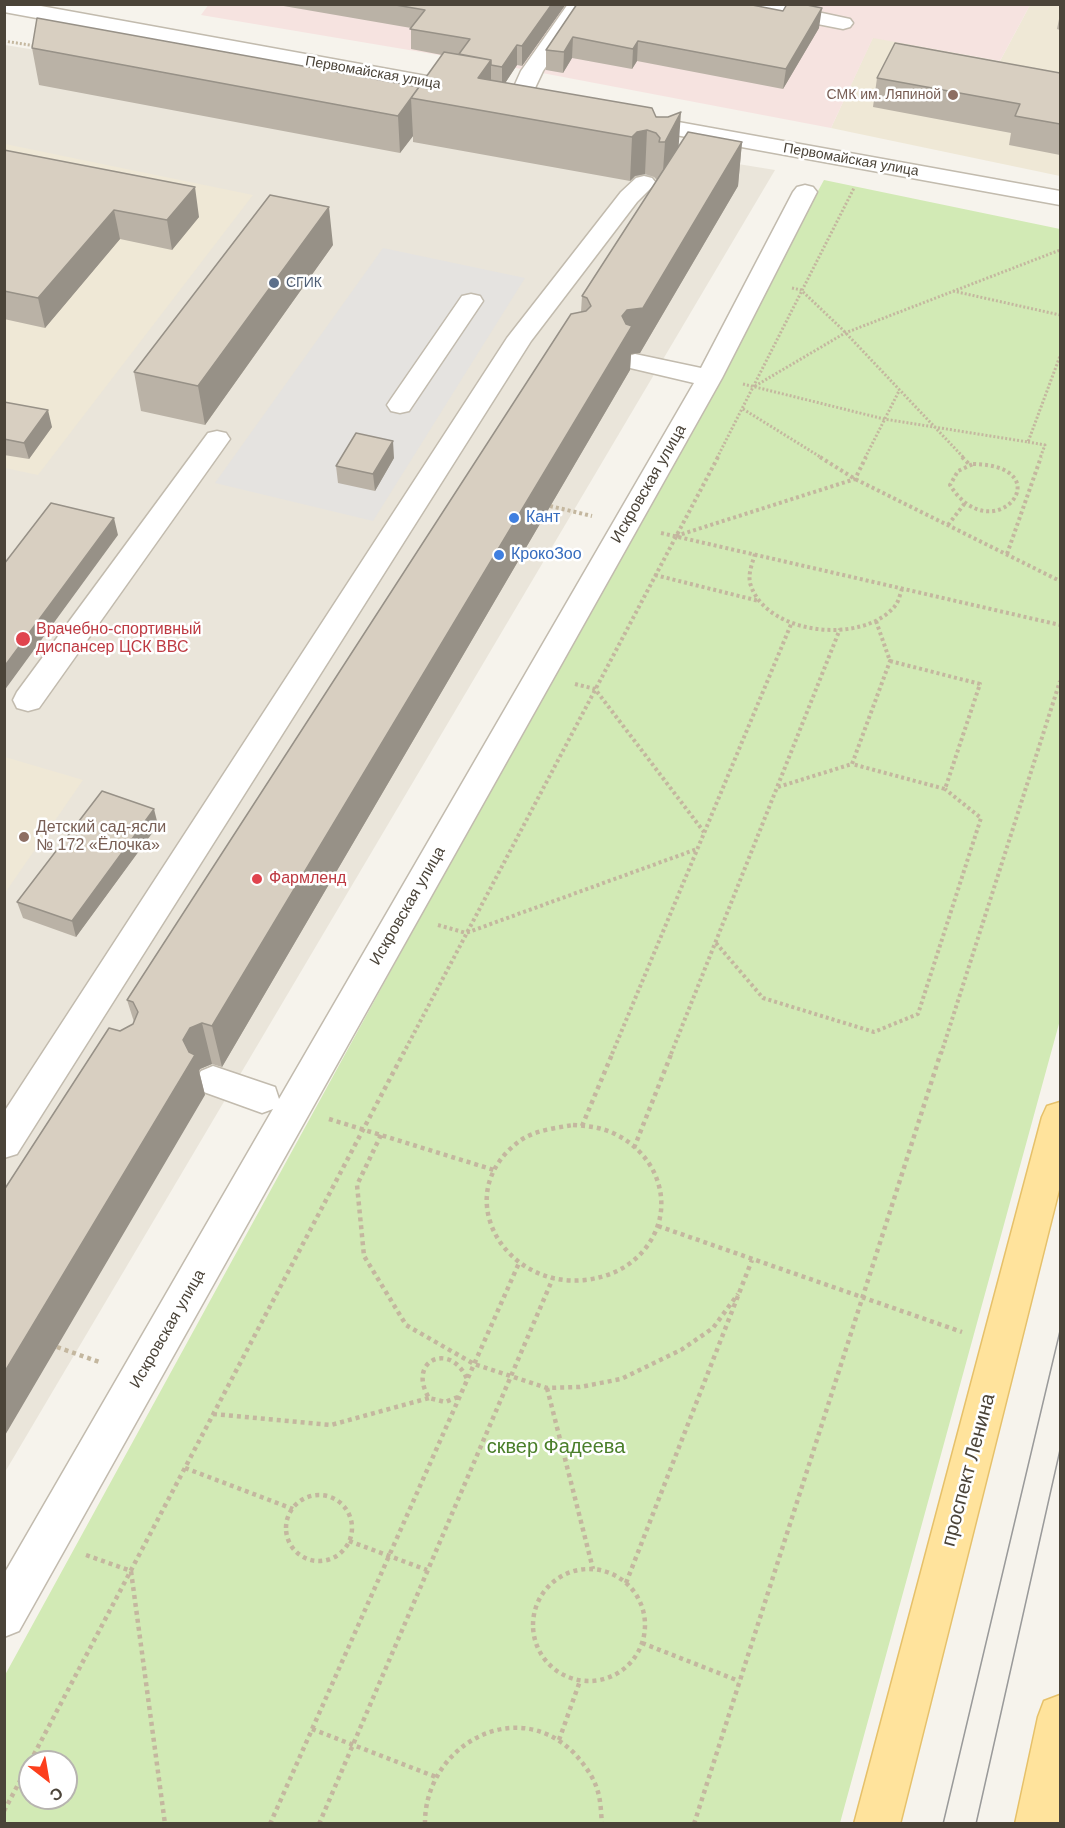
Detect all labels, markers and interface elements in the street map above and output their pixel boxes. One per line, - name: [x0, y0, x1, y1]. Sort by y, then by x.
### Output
- street label: Первомайская улица: [304, 53, 442, 93]
- place label: СМК им. Ляпиной: [827, 87, 941, 103]
- marker: СМК им. Ляпиной: [946, 88, 960, 102]
- street label: Первомайская улица: [782, 140, 920, 180]
- place label: СГИК: [286, 275, 322, 291]
- marker: СГИК: [267, 276, 281, 290]
- street label: Искровская улица: [607, 421, 691, 547]
- place label: Кант: [526, 508, 560, 528]
- marker: Кант: [507, 511, 521, 525]
- place label: КрокоЗоо: [511, 545, 582, 565]
- marker: КрокоЗоо: [492, 548, 506, 562]
- place label: Врачебно-спортивный диспансер ЦСК ВВС: [36, 620, 202, 658]
- marker: Врачебно-спортивный диспансер ЦСК ВВС: [14, 630, 32, 648]
- place label: Детский сад-ясли № 172 «Ёлочка»: [36, 818, 166, 856]
- marker: Детский сад-ясли № 172 «Ёлочка»: [17, 830, 31, 844]
- street label: Искровская улица: [366, 843, 450, 969]
- place label: Фармленд: [269, 869, 346, 889]
- marker: Фармленд: [250, 872, 264, 886]
- street label: Искровская улица: [126, 1266, 210, 1392]
- street label: проспект Ленина: [937, 1391, 1001, 1549]
- park label: сквер Фадеева: [487, 1435, 625, 1459]
- north arrow: [18, 1750, 78, 1810]
- text: С: [47, 1784, 66, 1804]

